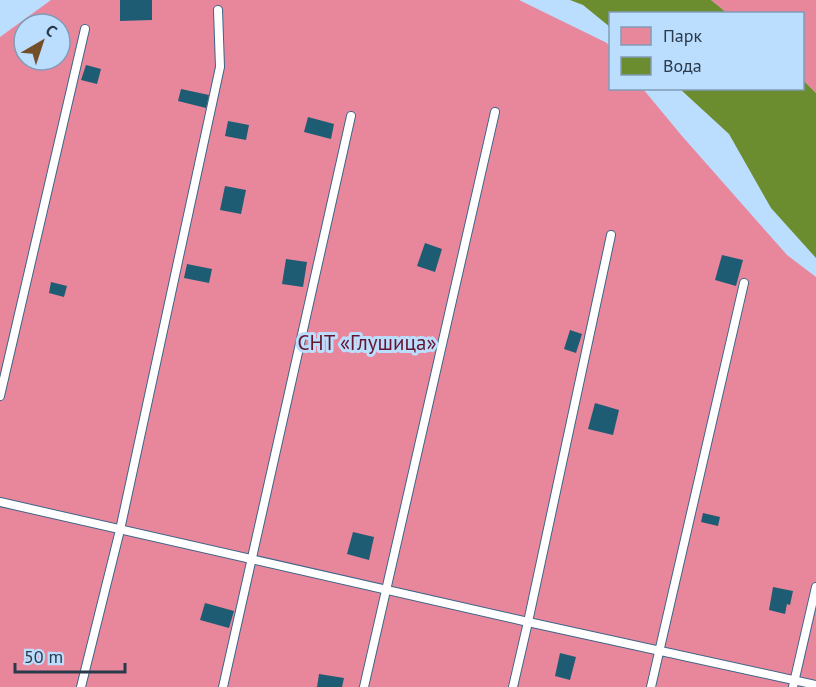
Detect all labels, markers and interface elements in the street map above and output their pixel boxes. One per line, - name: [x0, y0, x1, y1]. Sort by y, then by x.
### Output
- north arrow: [12, 12, 72, 72]
- legend: [609, 12, 804, 90]
- text: С: [42, 20, 61, 41]
- text: Парк: [663, 24, 703, 47]
- text: Вода: [663, 54, 702, 77]
- park label: СНТ «Глушица»: [298, 329, 436, 356]
- scale bar: [15, 636, 124, 674]
- text: 50 m: [24, 645, 63, 668]

